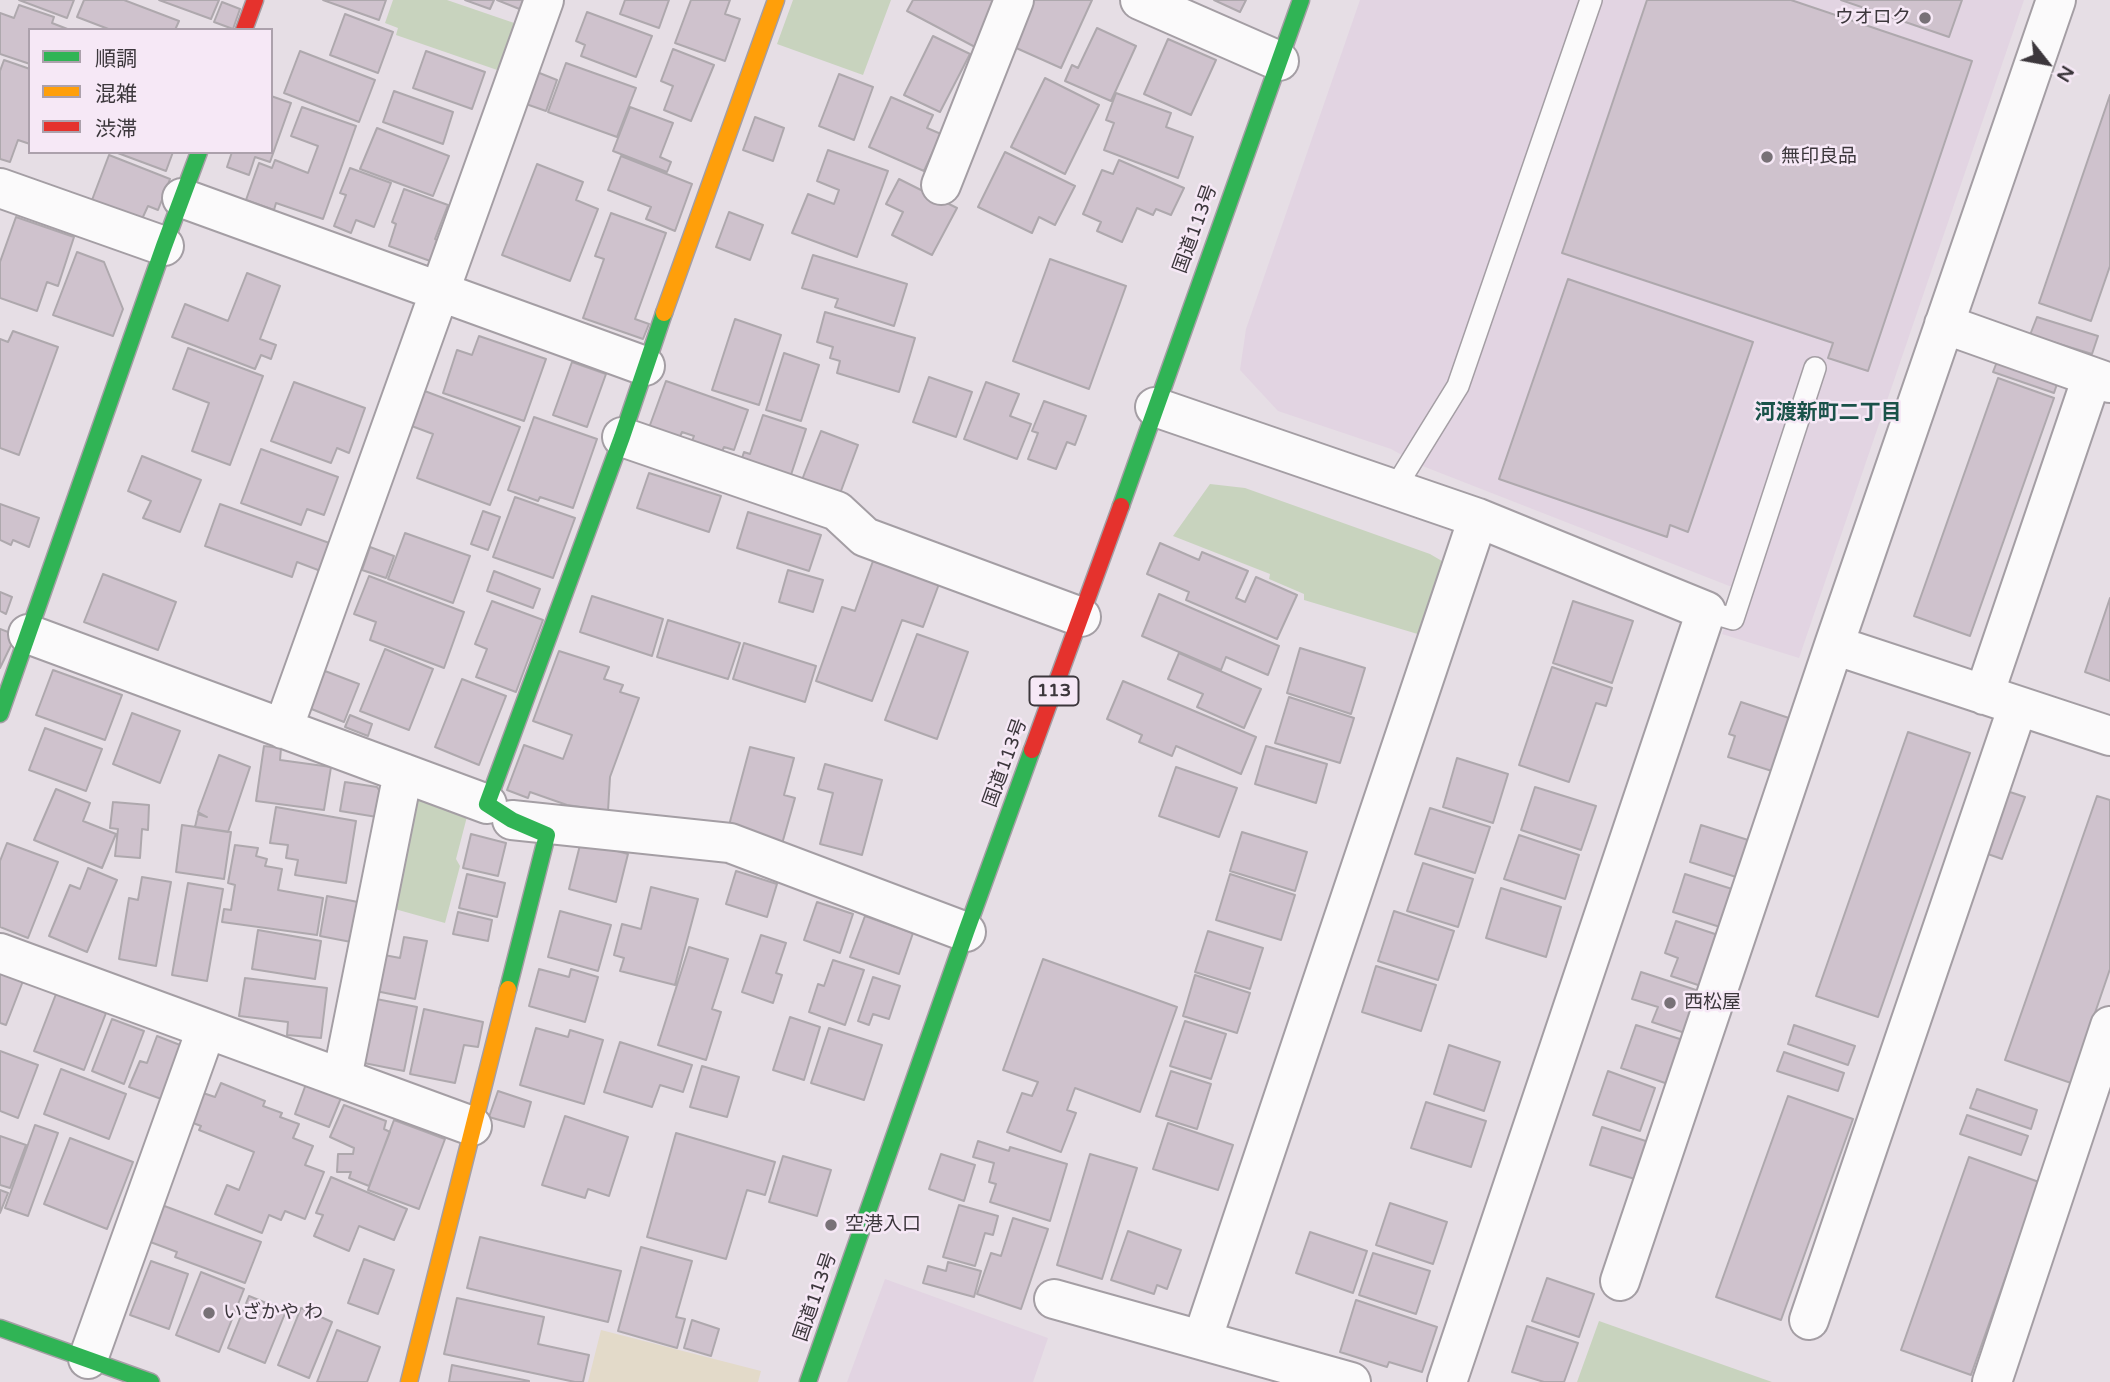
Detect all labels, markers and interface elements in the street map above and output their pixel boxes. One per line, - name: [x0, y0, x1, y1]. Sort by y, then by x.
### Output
- place label: ウオロク: [1835, 7, 1911, 29]
- marker: ウオロク: [1917, 10, 1933, 26]
- legend: [28, 28, 273, 154]
- north arrow: [2012, 28, 2082, 98]
- text: 順調: [95, 47, 137, 72]
- text: N: [2052, 62, 2078, 86]
- text: 混雑: [95, 82, 137, 107]
- text: 渋滞: [95, 117, 137, 142]
- place label: 無印良品: [1781, 146, 1857, 168]
- marker: 無印良品: [1759, 149, 1775, 165]
- street label: 国道113号: [1169, 182, 1223, 276]
- district label: 河渡新町二丁目: [1755, 400, 1901, 426]
- road number: 113: [1030, 676, 1078, 706]
- street label: 国道113号: [979, 716, 1033, 810]
- place label: 西松屋: [1684, 992, 1741, 1014]
- marker: 西松屋: [1662, 995, 1678, 1011]
- place label: 空港入口: [845, 1214, 921, 1236]
- marker: 空港入口: [823, 1217, 839, 1233]
- street label: 国道113号: [790, 1249, 842, 1345]
- place label: いざかや わ: [223, 1302, 323, 1324]
- marker: いざかや わ: [201, 1305, 217, 1321]

